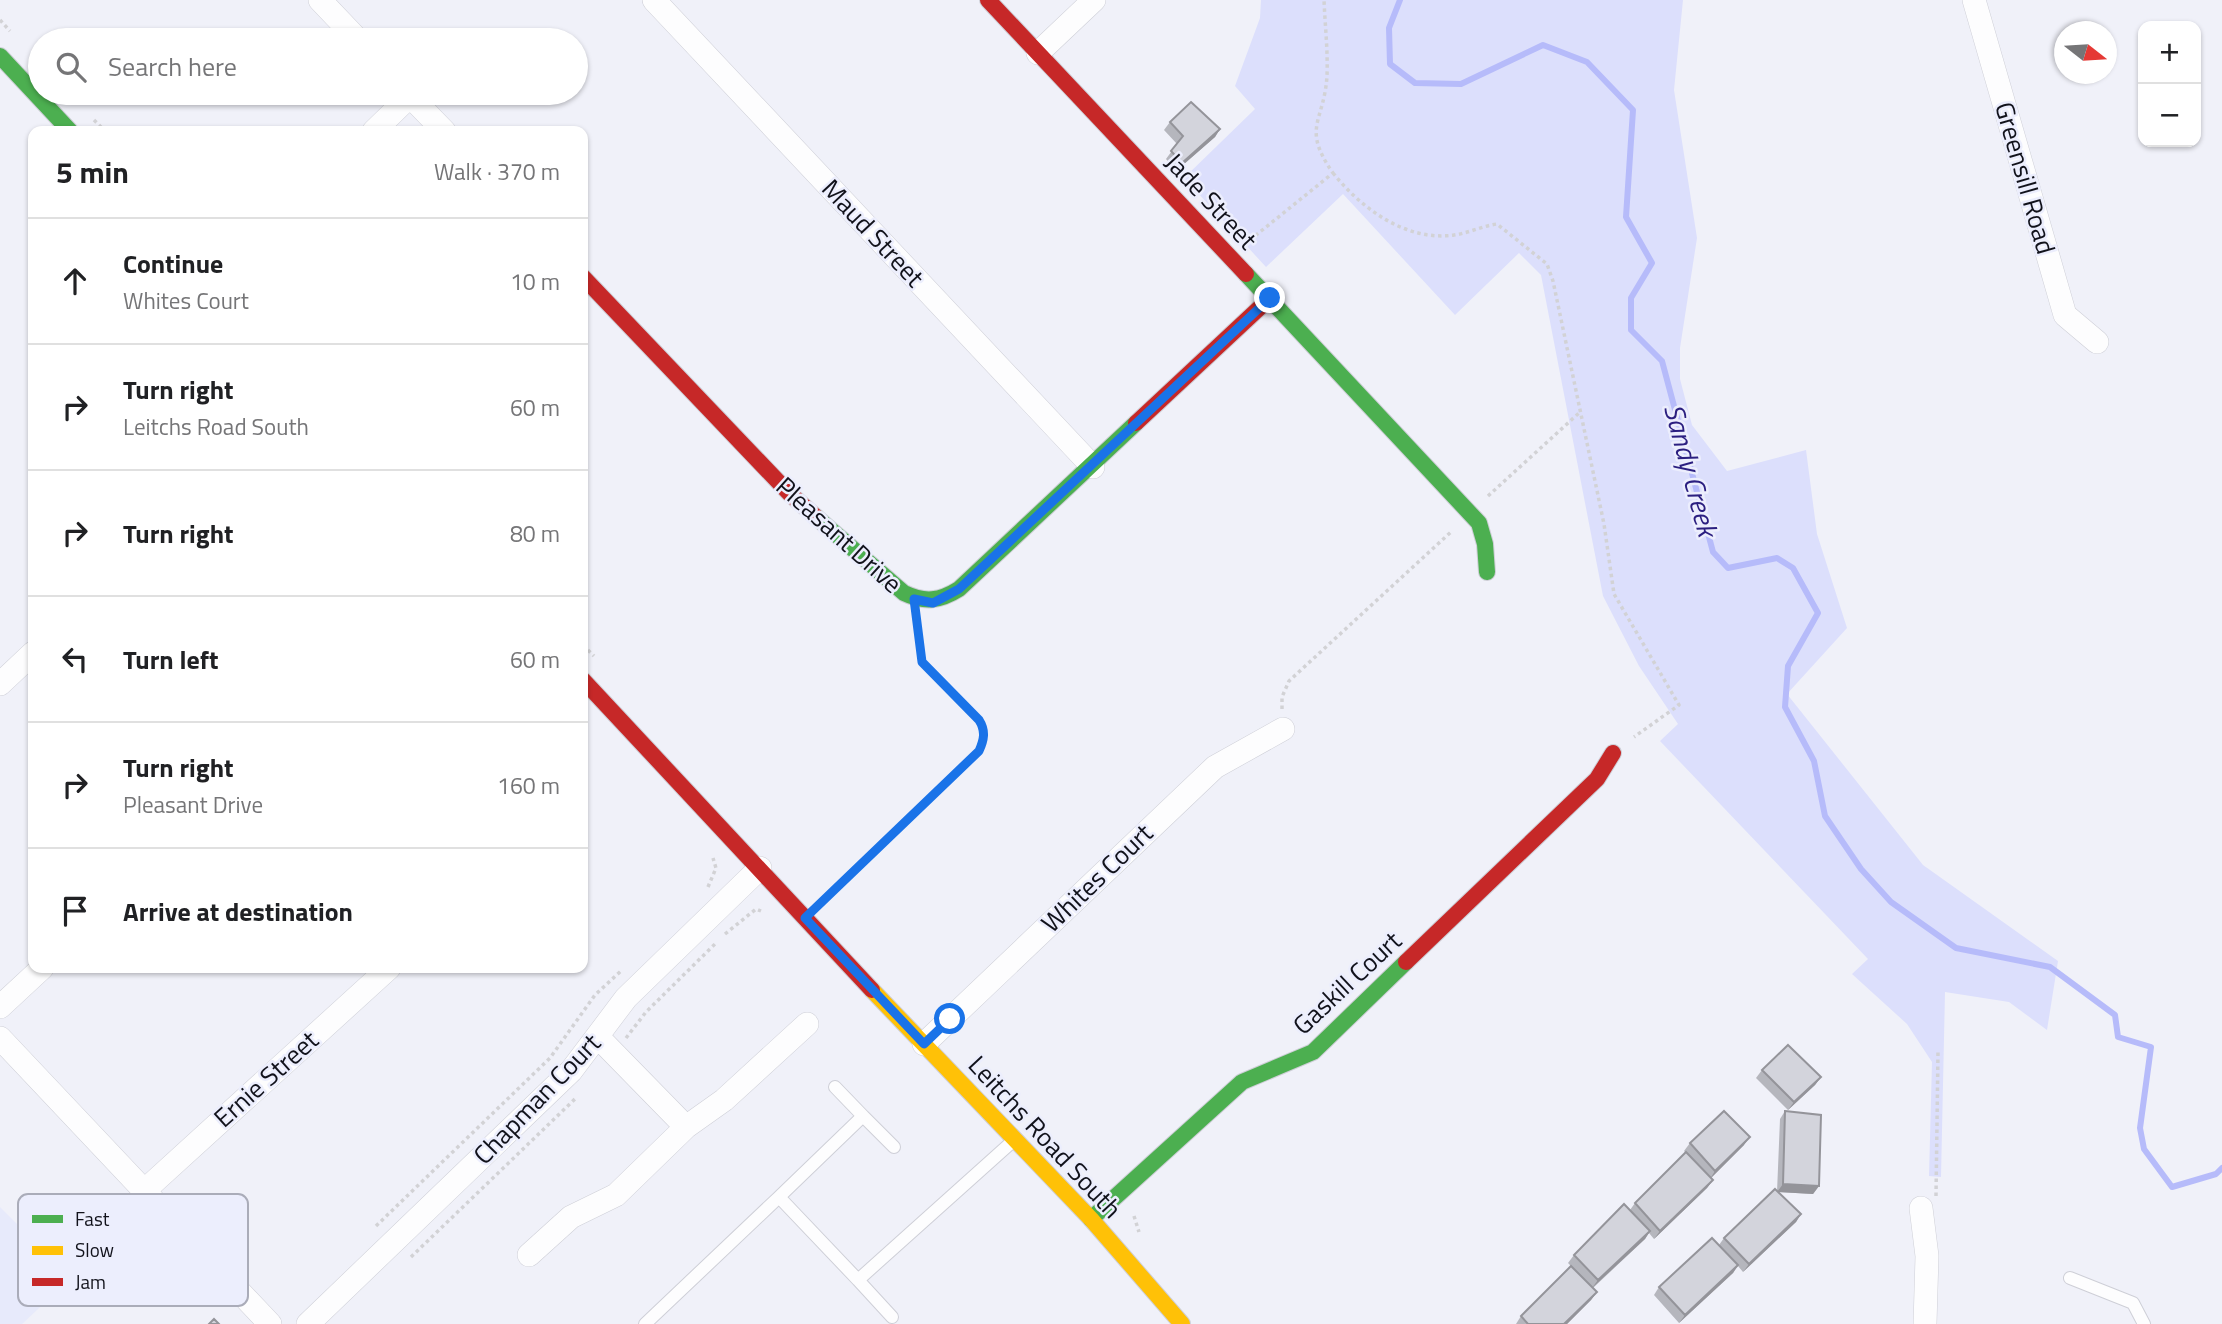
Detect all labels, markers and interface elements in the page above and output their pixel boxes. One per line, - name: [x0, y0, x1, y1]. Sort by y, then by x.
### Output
- north arrow: [2054, 21, 2117, 84]
- map controls: [2138, 21, 2201, 147]
- button: +: [2138, 21, 2201, 84]
- search box: [28, 28, 588, 105]
- text: Search here: [108, 47, 237, 86]
- icon: search: [52, 48, 90, 86]
- button: −: [2138, 84, 2201, 147]
- street label: Greensill Road: [1985, 97, 2066, 259]
- street label: Jade Street: [1156, 143, 1267, 258]
- text: 5 min: [56, 149, 129, 195]
- text: Walk · 370 m: [434, 154, 560, 189]
- street label: Maud Street: [813, 170, 934, 295]
- text: Continue: [123, 244, 223, 283]
- icon: ahead: [56, 262, 94, 300]
- text: 10 m: [510, 264, 560, 299]
- route end: [1254, 282, 1285, 313]
- text: Whites Court: [123, 283, 249, 318]
- text: Turn right: [123, 370, 234, 409]
- icon: right: [56, 388, 94, 426]
- text: 60 m: [510, 390, 560, 425]
- water label: Sandy Creek: [1653, 399, 1731, 544]
- text: Leitchs Road South: [123, 409, 309, 444]
- street label: Pleasant Drive: [767, 467, 911, 602]
- icon: right: [56, 514, 94, 552]
- text: Turn right: [123, 514, 234, 553]
- text: 80 m: [510, 516, 560, 551]
- icon: left: [56, 640, 94, 678]
- text: Turn left: [123, 640, 218, 679]
- text: 60 m: [510, 642, 560, 677]
- text: Turn right: [123, 748, 234, 787]
- icon: right: [56, 766, 94, 804]
- text: 160 m: [497, 768, 560, 803]
- text: Pleasant Drive: [123, 787, 263, 822]
- street label: Whites Court: [1032, 814, 1161, 941]
- icon: arrive: [56, 892, 94, 930]
- text: Arrive at destination: [123, 892, 353, 931]
- street label: Gaskill Court: [1283, 922, 1410, 1043]
- route start: [934, 1003, 965, 1034]
- street label: Ernie Street: [205, 1021, 327, 1136]
- street label: Chapman Court: [464, 1024, 609, 1173]
- street label: Leitchs Road South: [959, 1047, 1131, 1227]
- legend: [18, 1194, 248, 1306]
- text: Fast: [75, 1204, 110, 1233]
- text: Slow: [75, 1235, 114, 1264]
- text: Jam: [75, 1267, 106, 1296]

